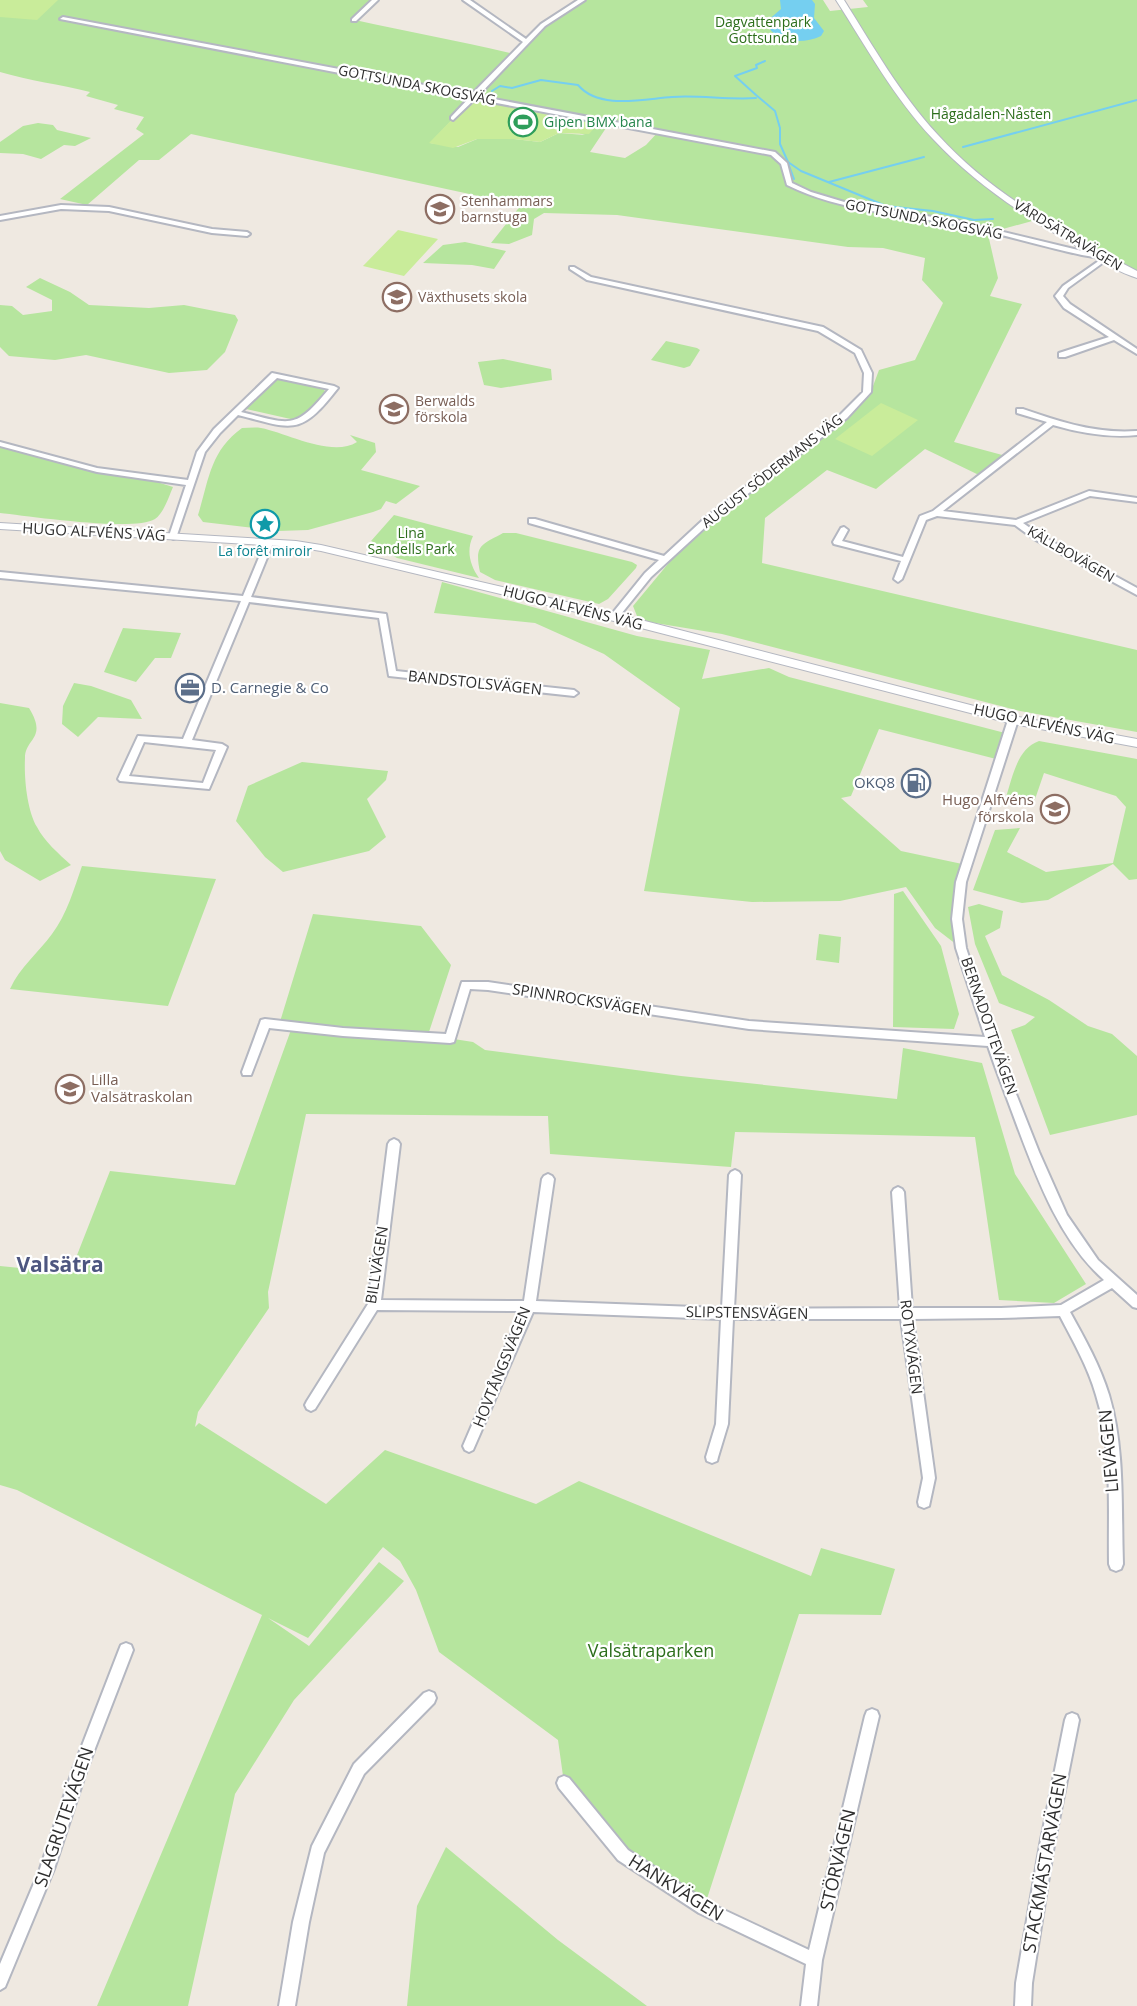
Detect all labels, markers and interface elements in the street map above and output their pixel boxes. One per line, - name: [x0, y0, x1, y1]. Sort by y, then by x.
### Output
- park label: Dagvattenpark Gottsunda: [715, 12, 812, 47]
- street label: GOTTSUNDA SKOGSVÄG: [337, 60, 497, 109]
- park label: Hågadalen-Nåsten: [931, 104, 1051, 123]
- sports icon: Gipen BMX bana: [507, 106, 539, 138]
- place label: Gipen BMX bana: [544, 112, 652, 131]
- place label: Stenhammars barnstuga: [461, 191, 553, 226]
- school or university icon: Stenhammars barnstuga: [424, 193, 456, 225]
- street label: GOTTSUNDA SKOGSVÄG: [844, 194, 1004, 243]
- street label: VÅRDSÄTRAVÄGEN: [1010, 195, 1126, 275]
- school or university icon: Växthusets skola: [381, 281, 413, 313]
- place label: Växthusets skola: [418, 287, 527, 306]
- place label: Berwalds förskola: [415, 391, 475, 426]
- school or university icon: Berwalds förskola: [378, 393, 410, 425]
- street label: AUGUST SÖDERMANS VÄG: [697, 409, 846, 532]
- place icon: La forêt miroir: [249, 508, 281, 540]
- street label: HUGO ALFVÉNS VÄG: [22, 517, 166, 545]
- street label: KÄLLBOVÄGEN: [1024, 521, 1118, 586]
- park label: Lina Sandells Park: [367, 523, 455, 558]
- place label: La forêt miroir: [218, 541, 312, 560]
- street label: HUGO ALFVÉNS VÄG: [501, 580, 645, 634]
- street label: BANDSTOLSVÄGEN: [407, 665, 543, 699]
- office icon: D. Carnegie & Co: [174, 672, 206, 704]
- place label: D. Carnegie & Co: [211, 677, 329, 697]
- street label: HUGO ALFVÉNS VÄG: [972, 698, 1116, 748]
- fuel station icon: OKQ8: [900, 767, 932, 799]
- place label: OKQ8: [854, 772, 895, 792]
- place label: Hugo Alfvéns förskola: [942, 789, 1034, 826]
- school or university icon: Hugo Alfvéns förskola: [1039, 793, 1071, 825]
- street label: BERNADOTTEVÄGEN: [957, 954, 1023, 1097]
- street label: SPINNROCKSVÄGEN: [511, 978, 653, 1020]
- place label: Lilla Valsätraskolan: [91, 1069, 193, 1106]
- school or university icon: Lilla Valsätraskolan: [54, 1073, 86, 1105]
- street label: BILLVÄGEN: [360, 1225, 392, 1305]
- district label: Valsätra: [16, 1250, 104, 1278]
- street label: ROTYXVÄGEN: [896, 1298, 928, 1395]
- street label: SLIPSTENSVÄGEN: [686, 1301, 808, 1323]
- street label: HOVTÅNGSVÄGEN: [468, 1303, 534, 1430]
- street label: LIEVÄGEN: [1092, 1409, 1124, 1494]
- park label: Valsätraparken: [588, 1638, 714, 1662]
- street label: SLAGRUTEVÄGEN: [28, 1743, 98, 1890]
- street label: STACKMÄSTARVÄGEN: [1016, 1771, 1072, 1955]
- street label: STÖRVÄGEN: [814, 1807, 860, 1913]
- street label: HANKVÄGEN: [624, 1848, 729, 1926]

